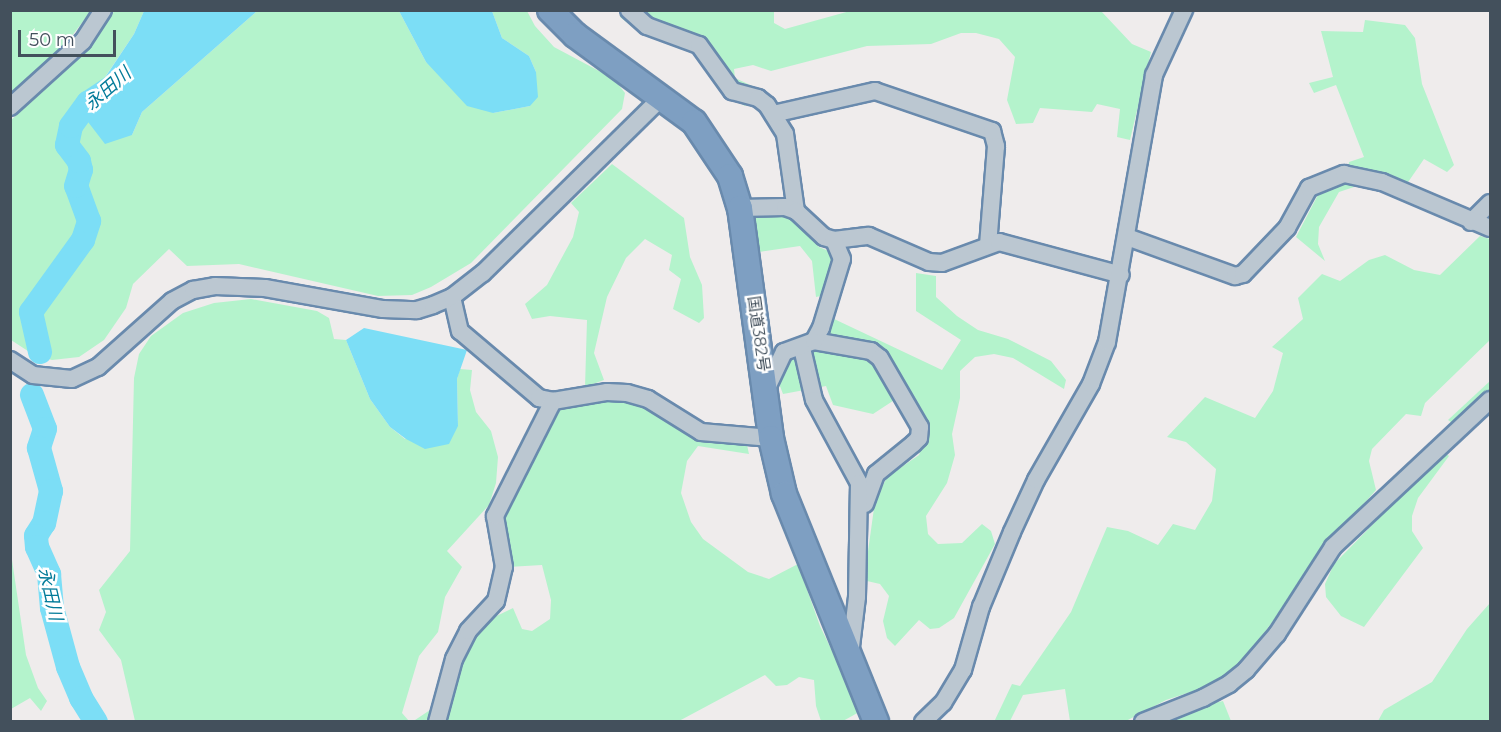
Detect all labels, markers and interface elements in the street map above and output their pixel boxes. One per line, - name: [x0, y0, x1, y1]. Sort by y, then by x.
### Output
- scale bar: [21, 18, 118, 56]
- text: 50 m: [29, 29, 75, 51]
- water label: 永田川: [81, 63, 135, 115]
- street label: 国道382号: [743, 295, 773, 373]
- water label: 永田川: [33, 565, 67, 623]

